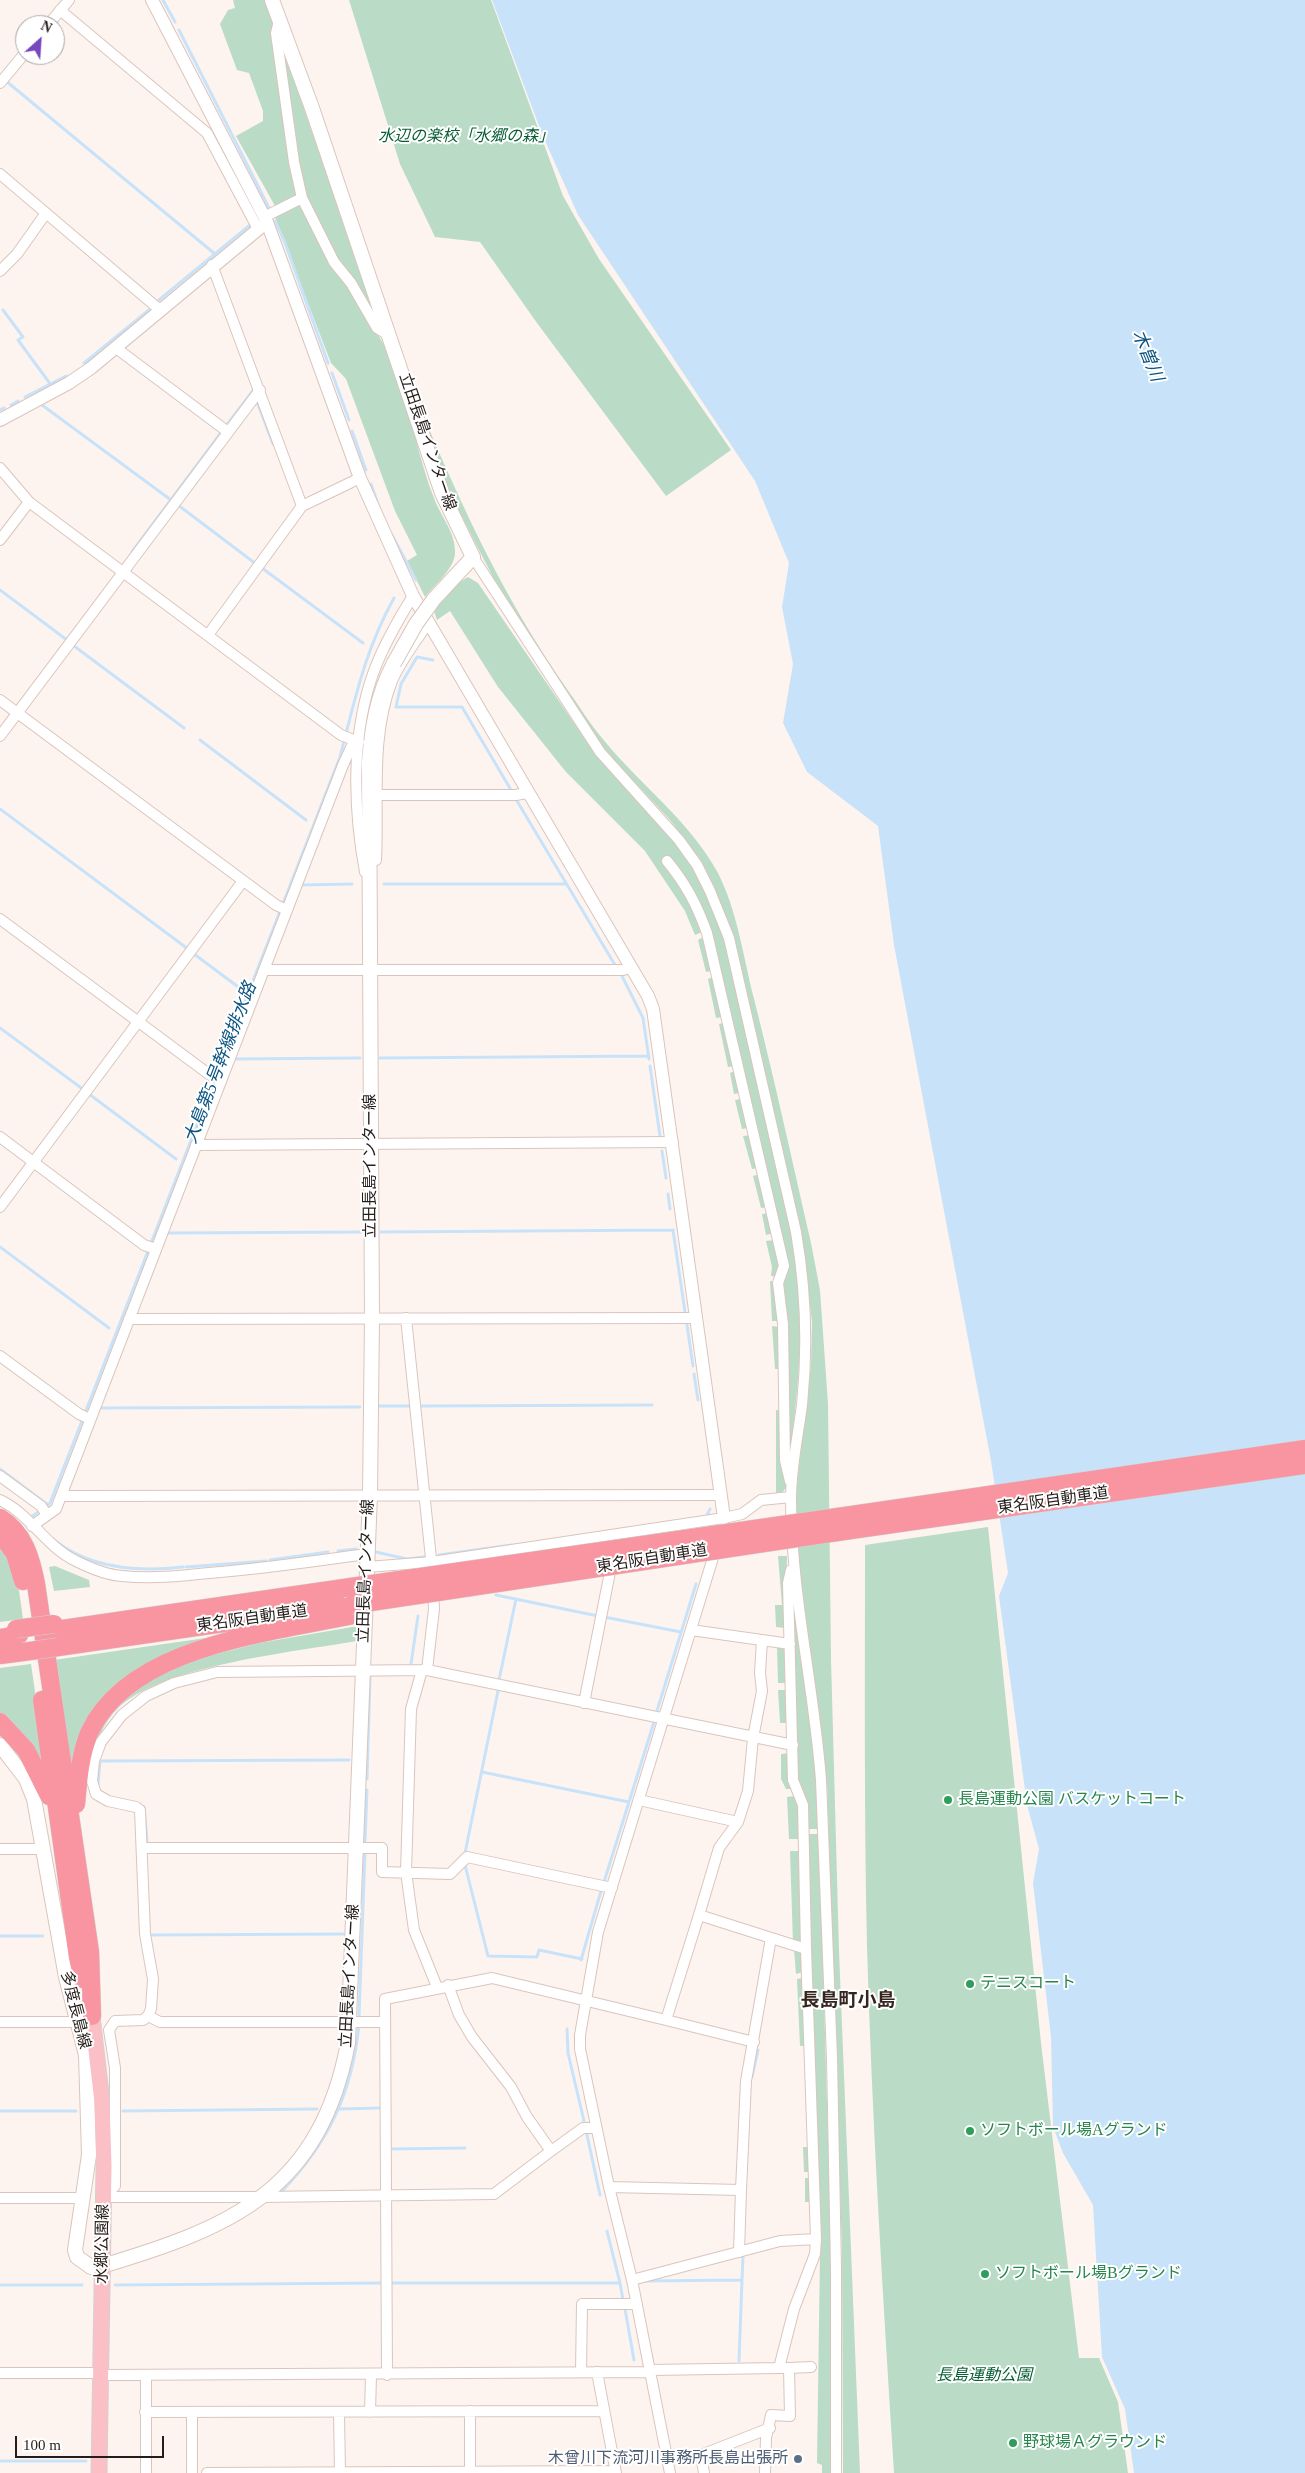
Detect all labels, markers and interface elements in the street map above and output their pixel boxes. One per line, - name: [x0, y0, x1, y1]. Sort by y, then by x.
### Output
- north arrow: [15, 15, 65, 65]
- text: N: [39, 18, 54, 36]
- park label: 水辺の楽校「水郷の森」: [378, 127, 554, 147]
- water label: 木曽川: [1127, 327, 1167, 385]
- street label: 立田長島インター線: [394, 371, 460, 513]
- water label: 大島第5号幹線排水路: [180, 979, 262, 1147]
- street label: 立田長島インター線: [361, 1094, 381, 1238]
- street label: 東名阪自動車道: [996, 1484, 1110, 1518]
- street label: 立田長島インター線: [354, 1499, 378, 1643]
- street label: 東名阪自動車道: [595, 1541, 709, 1577]
- street label: 東名阪自動車道: [195, 1602, 309, 1636]
- place label: 長島運動公園 バスケットコート: [958, 1790, 1186, 1810]
- marker: 長島運動公園 バスケットコート: [942, 1794, 954, 1806]
- street label: 立田長島インター線: [337, 1904, 363, 2048]
- street label: 多度長島線: [56, 1969, 94, 2051]
- place label: テニスコート: [980, 1974, 1076, 1994]
- marker: テニスコート: [964, 1978, 976, 1990]
- district label: 長島町小島: [801, 1990, 895, 2012]
- place label: ソフトボール場Aグランド: [980, 2121, 1168, 2141]
- marker: ソフトボール場Aグランド: [964, 2125, 976, 2137]
- street label: 水郷公園線: [93, 2204, 113, 2284]
- place label: ソフトボール場Bグランド: [995, 2264, 1182, 2284]
- marker: ソフトボール場Bグランド: [979, 2268, 991, 2280]
- park label: 長島運動公園: [936, 2366, 1032, 2386]
- scale bar: [18, 2426, 166, 2458]
- place label: 野球場Ａグラウンド: [1023, 2433, 1167, 2453]
- text: 100 m: [23, 2437, 61, 2453]
- marker: 野球場Ａグラウンド: [1007, 2437, 1019, 2449]
- place label: 木曾川下流河川事務所長島出張所: [548, 2449, 788, 2469]
- marker: 木曾川下流河川事務所長島出張所: [792, 2453, 804, 2465]

